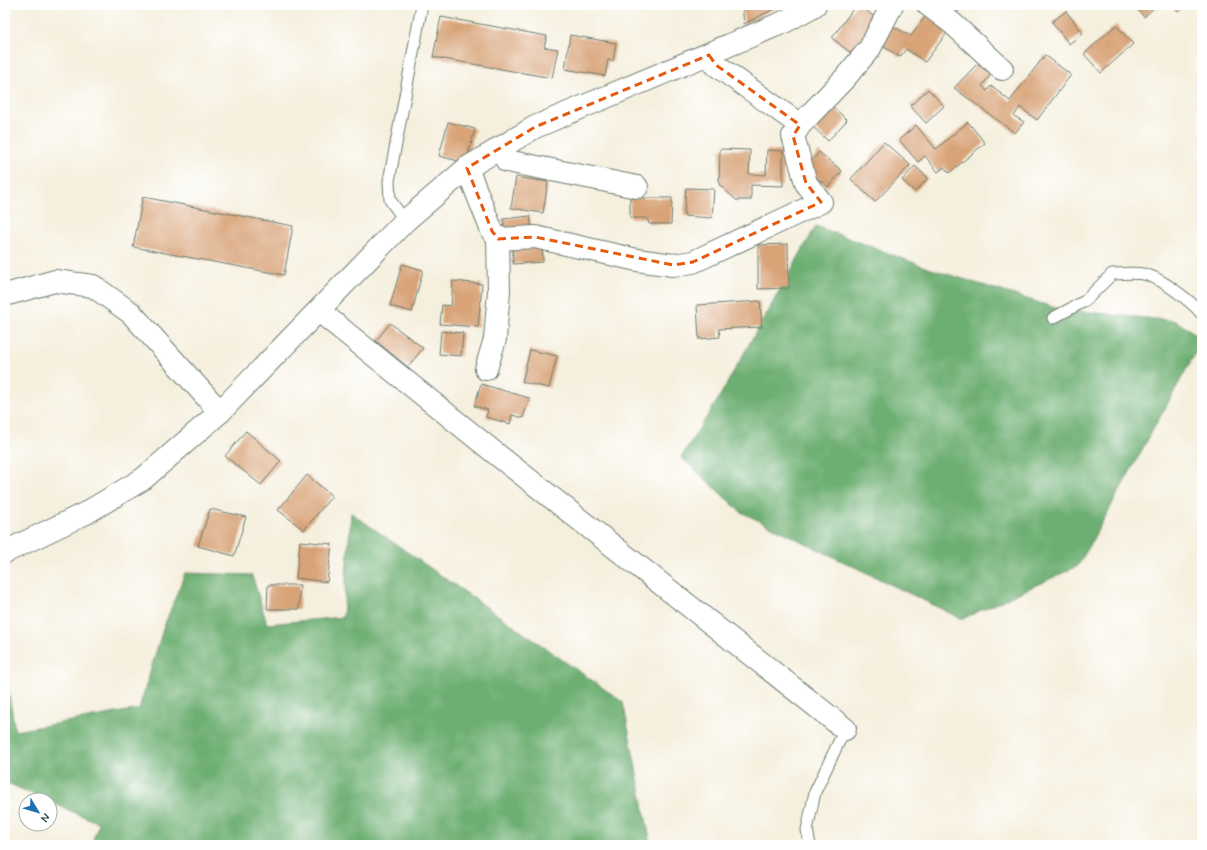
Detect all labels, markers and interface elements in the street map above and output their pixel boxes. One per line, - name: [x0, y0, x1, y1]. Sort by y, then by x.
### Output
- north arrow: [18, 792, 58, 832]
- text: N: [37, 810, 53, 825]

